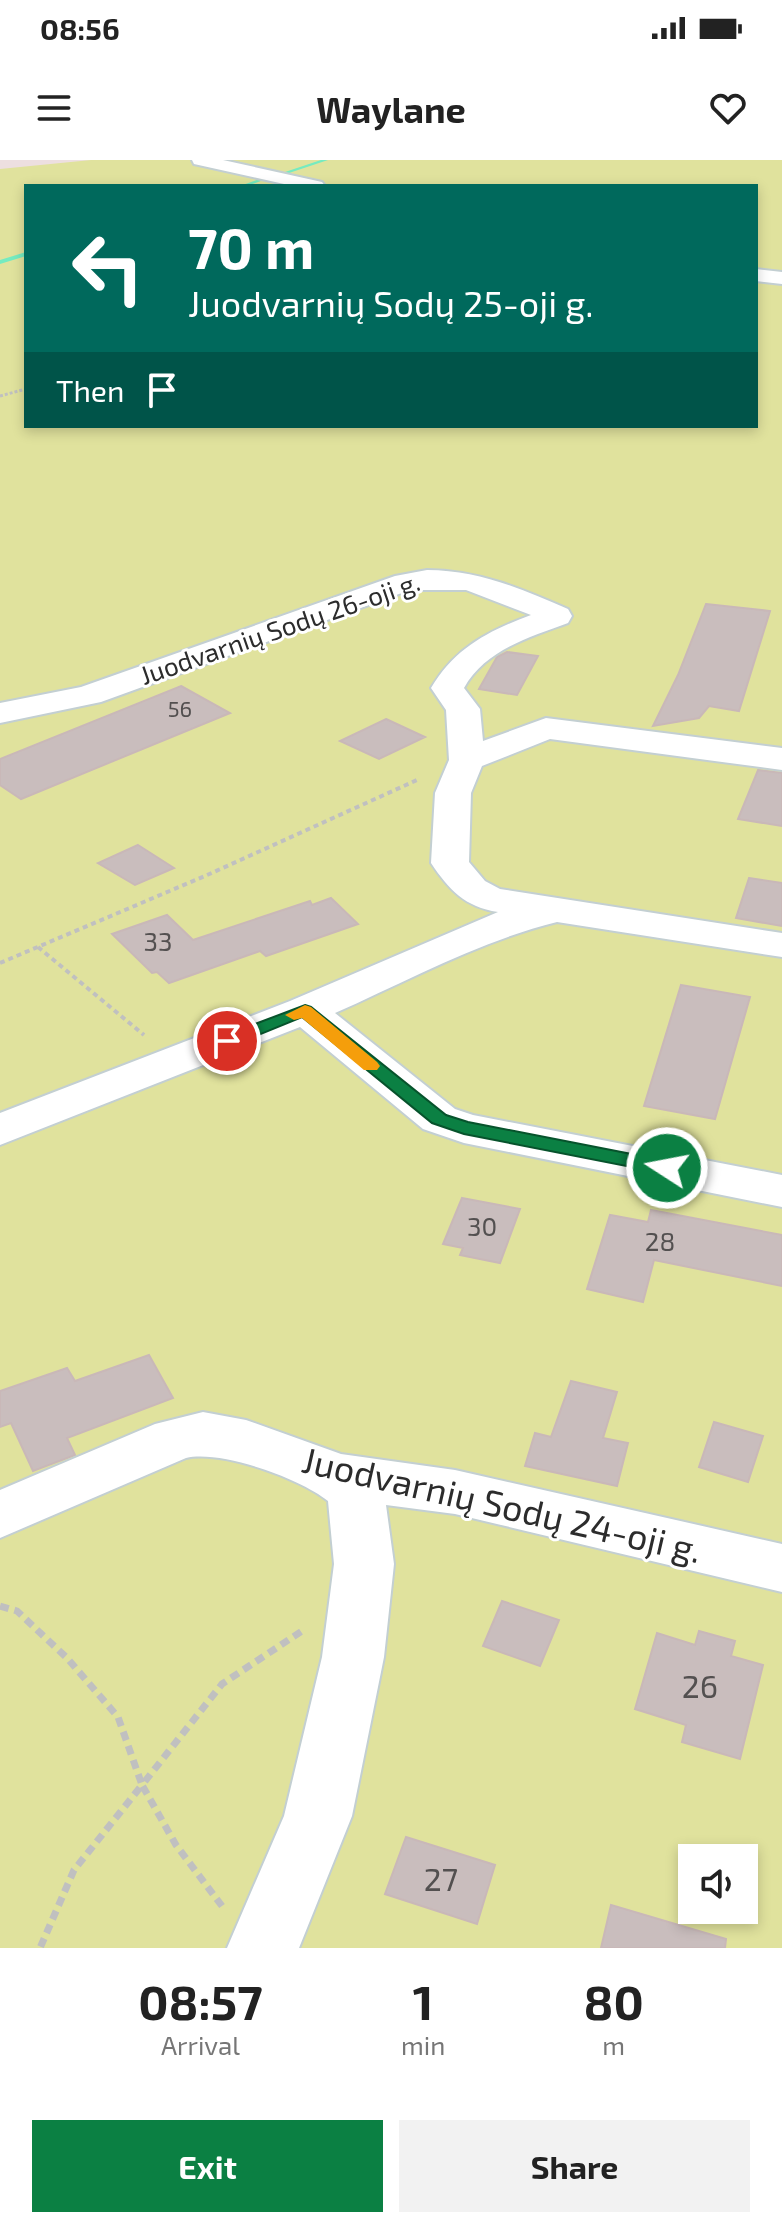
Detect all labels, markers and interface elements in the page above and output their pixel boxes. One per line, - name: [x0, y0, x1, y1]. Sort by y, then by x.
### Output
- text: 08:56: [40, 10, 120, 46]
- icon: menu: [32, 86, 76, 130]
- icon: heart: [706, 86, 750, 130]
- text: Waylane: [316, 87, 466, 130]
- text: 70 m: [188, 213, 314, 280]
- icon: left: [56, 216, 160, 320]
- text: Juodvarnių Sodų 25-oji g.: [188, 281, 594, 324]
- icon: arrive: [140, 368, 184, 412]
- text: Then: [56, 372, 124, 408]
- street label: Juodvarnių Sodų 26-oji g.: [136, 565, 423, 690]
- house number: 56: [168, 695, 192, 721]
- house number: 33: [144, 925, 172, 956]
- pin: [193, 1007, 261, 1075]
- icon: arrive: [205, 1019, 249, 1063]
- position arrow: [625, 1126, 709, 1210]
- house number: 30: [467, 1210, 497, 1241]
- house number: 28: [645, 1225, 675, 1256]
- street label: Juodvarnių Sodų 24-oji g.: [299, 1437, 706, 1570]
- house number: 26: [682, 1666, 718, 1704]
- map controls: [678, 1844, 758, 1924]
- button: sound: [678, 1844, 758, 1924]
- house number: 27: [424, 1859, 458, 1897]
- text: 08:57: [138, 1972, 263, 2030]
- text: 1: [413, 1972, 433, 2030]
- text: 80: [584, 1972, 644, 2030]
- text: Arrival: [161, 2029, 240, 2060]
- text: min: [401, 2029, 445, 2060]
- text: m: [602, 2029, 625, 2060]
- button: Exit: [32, 2120, 383, 2212]
- button: Share: [399, 2120, 750, 2212]

